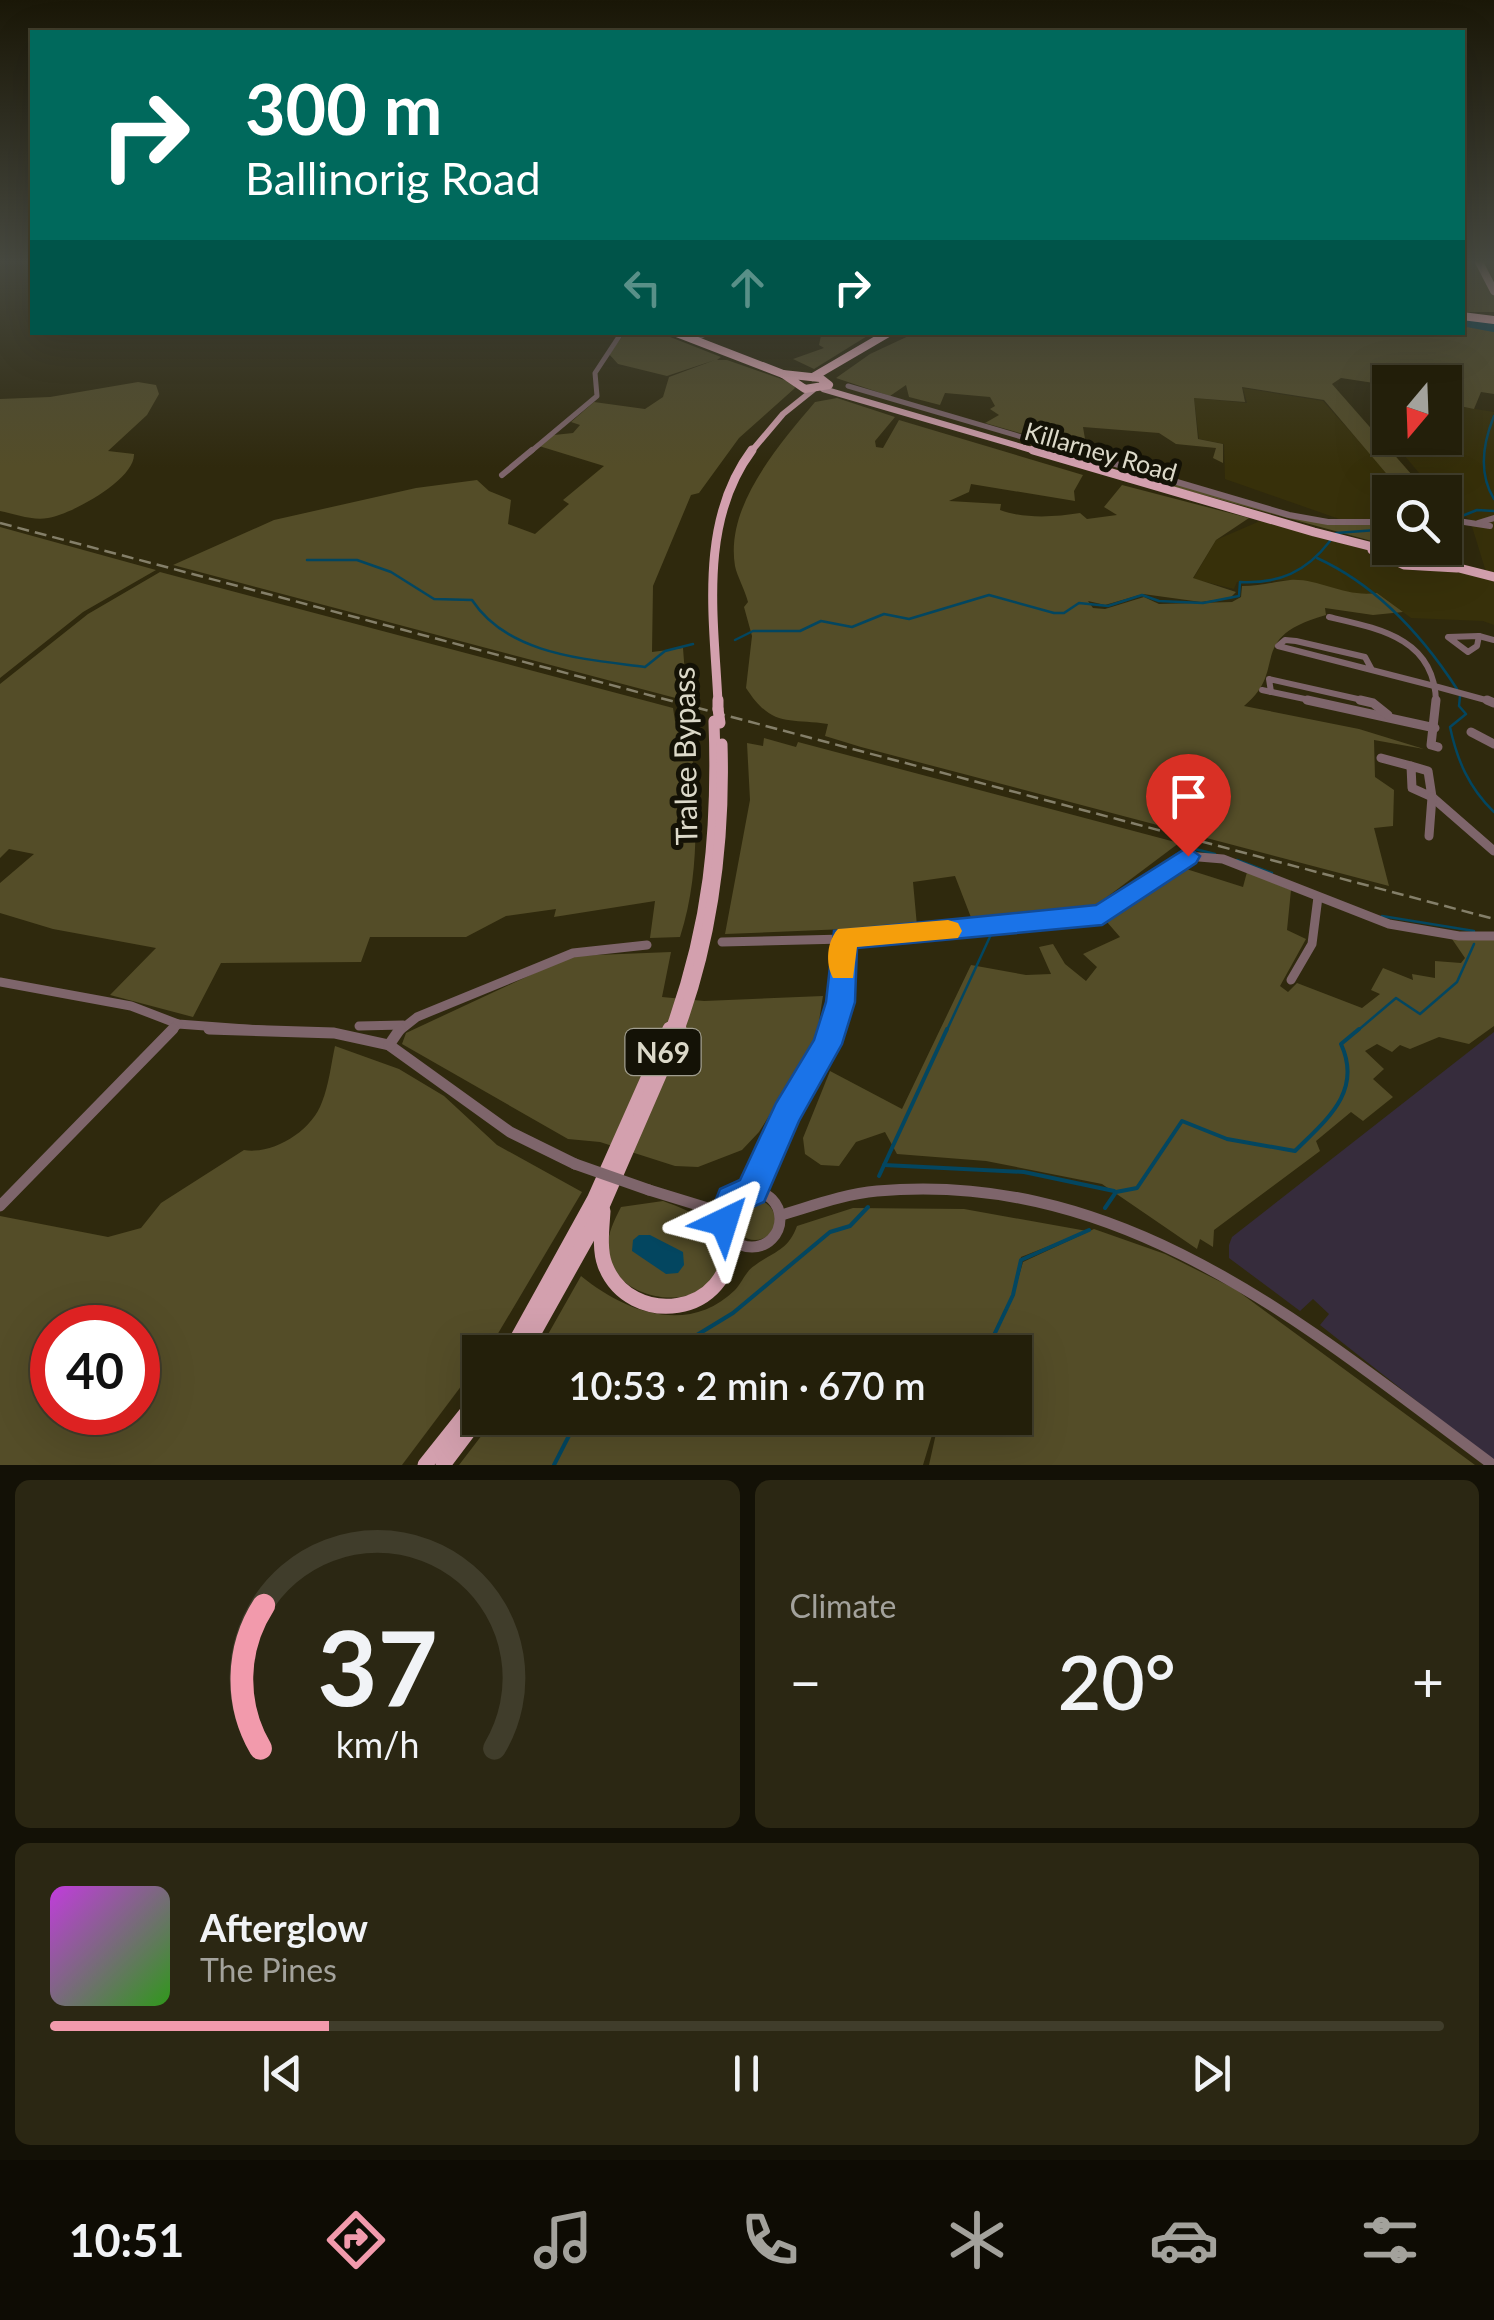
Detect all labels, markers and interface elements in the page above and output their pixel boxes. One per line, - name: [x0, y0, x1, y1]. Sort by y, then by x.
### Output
- text: 300 m: [245, 66, 442, 150]
- icon: right: [80, 70, 210, 200]
- text: Ballinorig Road: [245, 151, 541, 205]
- icon: left: [615, 260, 670, 315]
- icon: ahead: [720, 260, 775, 315]
- icon: right: [825, 260, 880, 315]
- north arrow: [1372, 365, 1462, 455]
- map controls: [1372, 365, 1462, 565]
- street label: Killarney Road: [1021, 415, 1181, 487]
- button: search: [1372, 475, 1462, 565]
- street label: Tralee Bypass: [664, 666, 704, 846]
- pin: [1146, 754, 1231, 857]
- icon: arrive: [1161, 769, 1216, 824]
- road number: N69: [626, 1029, 700, 1075]
- position arrow: [672, 1170, 776, 1274]
- speed limit sign: 40: [30, 1305, 160, 1435]
- text: 10:53 · 2 min · 670 m: [569, 1362, 925, 1408]
- text: Climate: [790, 1586, 896, 1625]
- text: 37: [317, 1603, 438, 1728]
- text: 20°: [1058, 1636, 1176, 1726]
- text: −: [790, 1648, 821, 1714]
- text: +: [1412, 1648, 1444, 1714]
- text: km/h: [335, 1723, 419, 1766]
- text: Afterglow: [200, 1904, 368, 1950]
- text: The Pines: [200, 1950, 337, 1989]
- icon: previous: [255, 2046, 310, 2101]
- icon: pause: [719, 2046, 774, 2101]
- icon: next: [1184, 2046, 1239, 2101]
- icon: directions: [321, 2205, 391, 2275]
- icon: music: [528, 2205, 598, 2275]
- icon: phone: [735, 2205, 805, 2275]
- icon: climate: [942, 2205, 1012, 2275]
- icon: car: [1149, 2205, 1219, 2275]
- icon: filters: [1355, 2205, 1425, 2275]
- text: 10:51: [68, 2213, 184, 2267]

